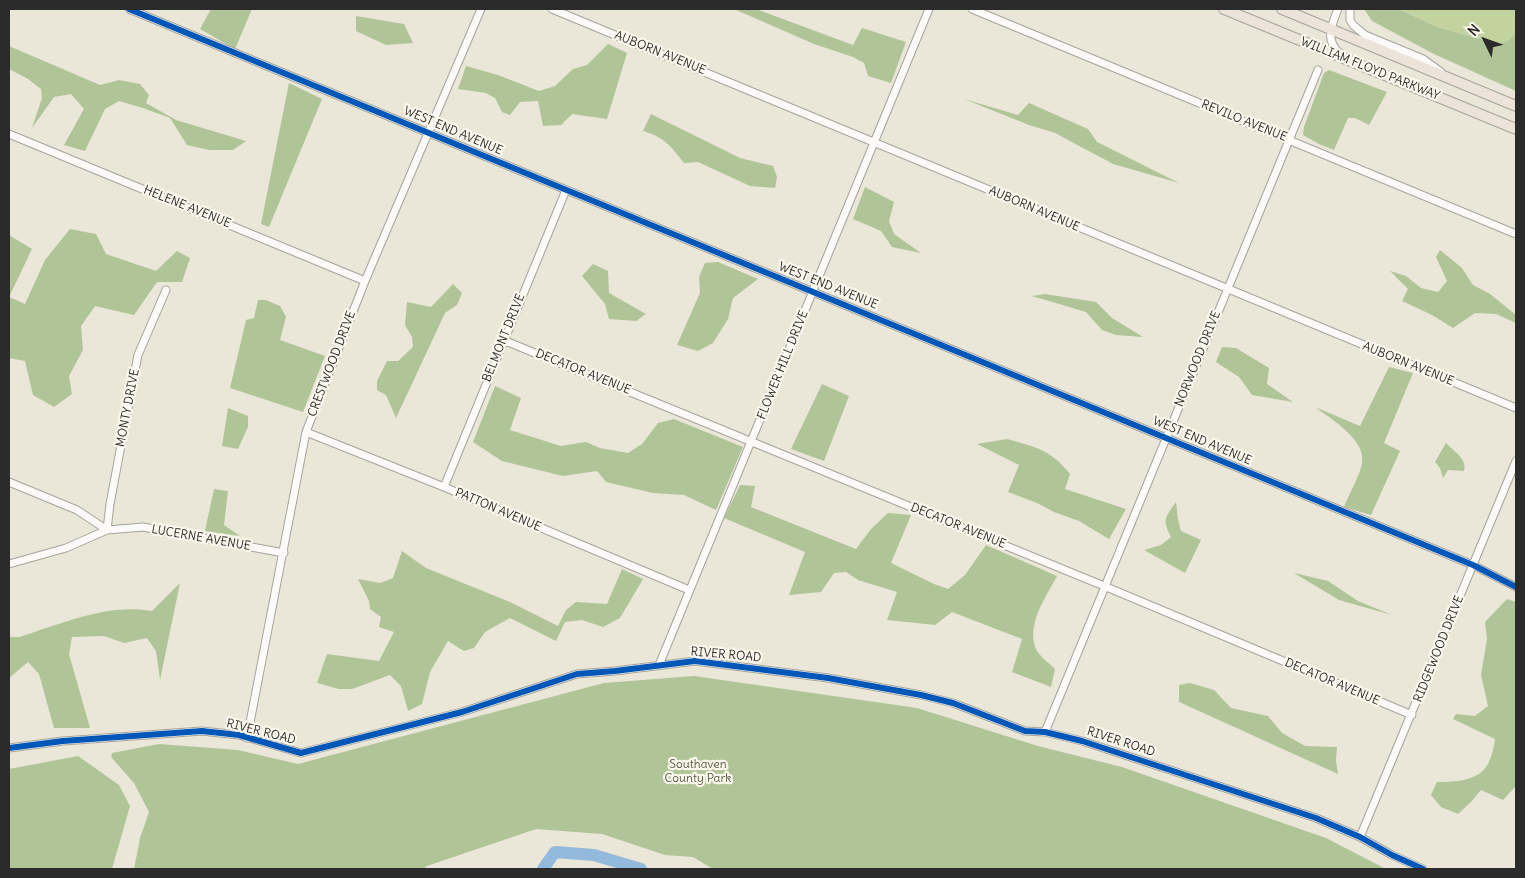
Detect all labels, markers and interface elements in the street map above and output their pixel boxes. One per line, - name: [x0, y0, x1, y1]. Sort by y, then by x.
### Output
- north arrow: [1460, 15, 1510, 65]
- text: N: [1464, 20, 1484, 40]
- street label: AUBORN AVENUE: [612, 28, 708, 78]
- street label: WILLIAM FLOYD PARKWAY: [1298, 34, 1442, 104]
- street label: REVILO AVENUE: [1199, 97, 1289, 145]
- street label: WEST END AVENUE: [401, 104, 505, 158]
- street label: HELENE AVENUE: [141, 183, 233, 231]
- street label: AUBORN AVENUE: [986, 183, 1082, 235]
- street label: WEST END AVENUE: [776, 260, 880, 312]
- street label: BELMONT DRIVE: [480, 292, 528, 384]
- street label: FLOWER HILL DRIVE: [755, 308, 811, 422]
- street label: CRESTWOOD DRIVE: [305, 309, 359, 419]
- street label: NORWOOD DRIVE: [1172, 309, 1224, 409]
- street label: AUBORN AVENUE: [1360, 339, 1456, 389]
- street label: DECATOR AVENUE: [533, 346, 633, 398]
- street label: MONTY DRIVE: [113, 368, 143, 448]
- street label: WEST END AVENUE: [1150, 414, 1254, 468]
- street label: PATTON AVENUE: [453, 485, 543, 535]
- street label: DECATOR AVENUE: [908, 500, 1008, 552]
- street label: LUCERNE AVENUE: [150, 522, 252, 554]
- street label: RIDGEWOOD DRIVE: [1411, 594, 1467, 704]
- street label: RIVER ROAD: [690, 645, 762, 665]
- street label: DECATOR AVENUE: [1282, 656, 1382, 708]
- street label: RIVER ROAD: [225, 716, 297, 748]
- street label: RIVER ROAD: [1085, 724, 1157, 760]
- park label: Southaven County Park: [665, 758, 731, 786]

